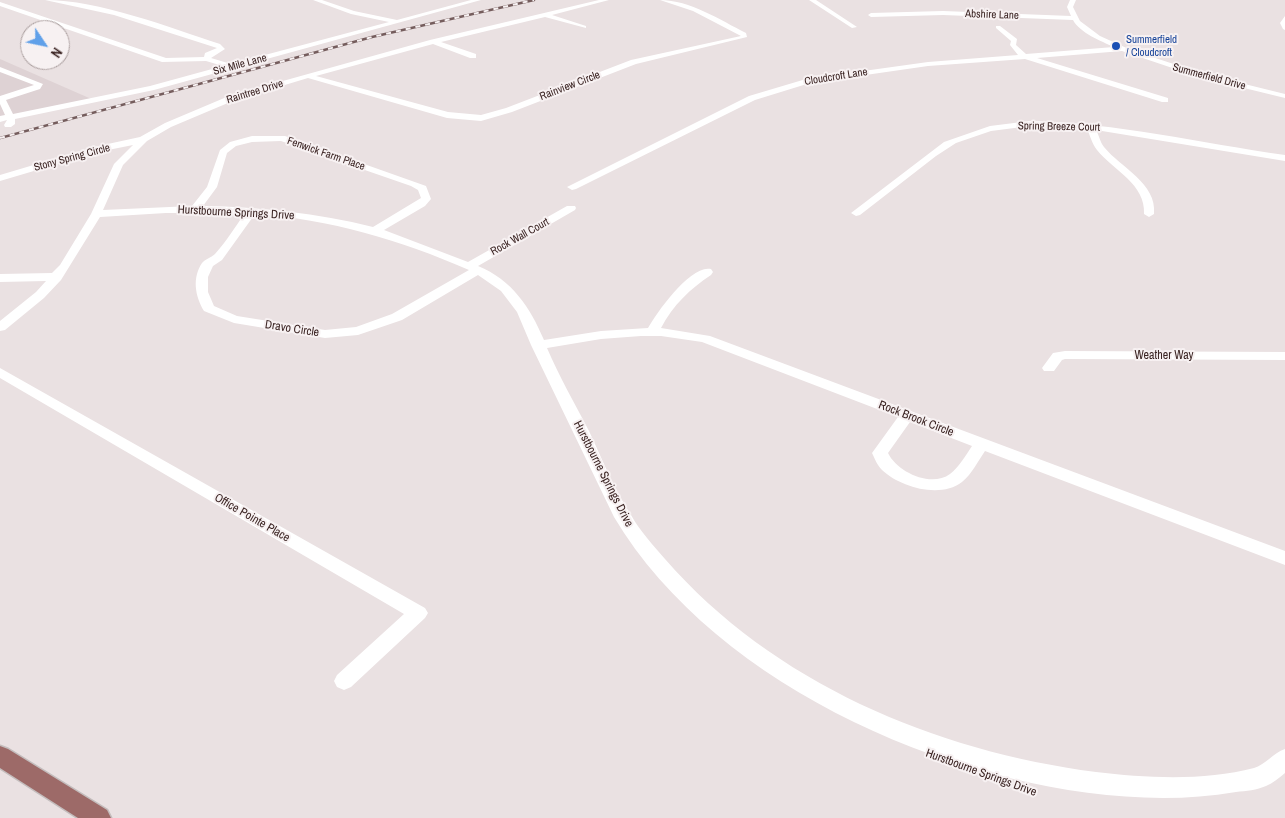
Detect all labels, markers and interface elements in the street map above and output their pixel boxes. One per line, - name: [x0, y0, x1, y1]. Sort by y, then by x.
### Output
- street label: Abshire Lane: [965, 7, 1019, 23]
- north arrow: [20, 20, 70, 70]
- place label: Summerfield / Cloudcroft: [1126, 33, 1177, 59]
- marker: Summerfield / Cloudcroft: [1110, 40, 1122, 52]
- text: N: [47, 44, 66, 61]
- street label: Six Mile Lane: [212, 51, 268, 79]
- street label: Summerfield Drive: [1171, 61, 1247, 93]
- street label: Cloudcroft Lane: [804, 66, 868, 88]
- street label: Rainview Circle: [538, 68, 602, 104]
- street label: Raintree Drive: [225, 77, 285, 107]
- street label: Spring Breeze Court: [1018, 120, 1100, 134]
- street label: Fenwick Farm Place: [285, 135, 367, 173]
- street label: Stony Spring Circle: [33, 142, 111, 174]
- street label: Hurstbourne Springs Drive: [177, 203, 295, 223]
- street label: Rock Wall Court: [488, 216, 552, 258]
- street label: Dravo Circle: [264, 318, 320, 340]
- street label: Weather Way: [1134, 349, 1194, 363]
- street label: Rock Brook Circle: [876, 398, 956, 440]
- street label: Hurstbourne Springs Drive: [570, 419, 636, 529]
- street label: Office Pointe Place: [212, 491, 292, 545]
- street label: Hurstbourne Springs Drive: [924, 746, 1038, 800]

